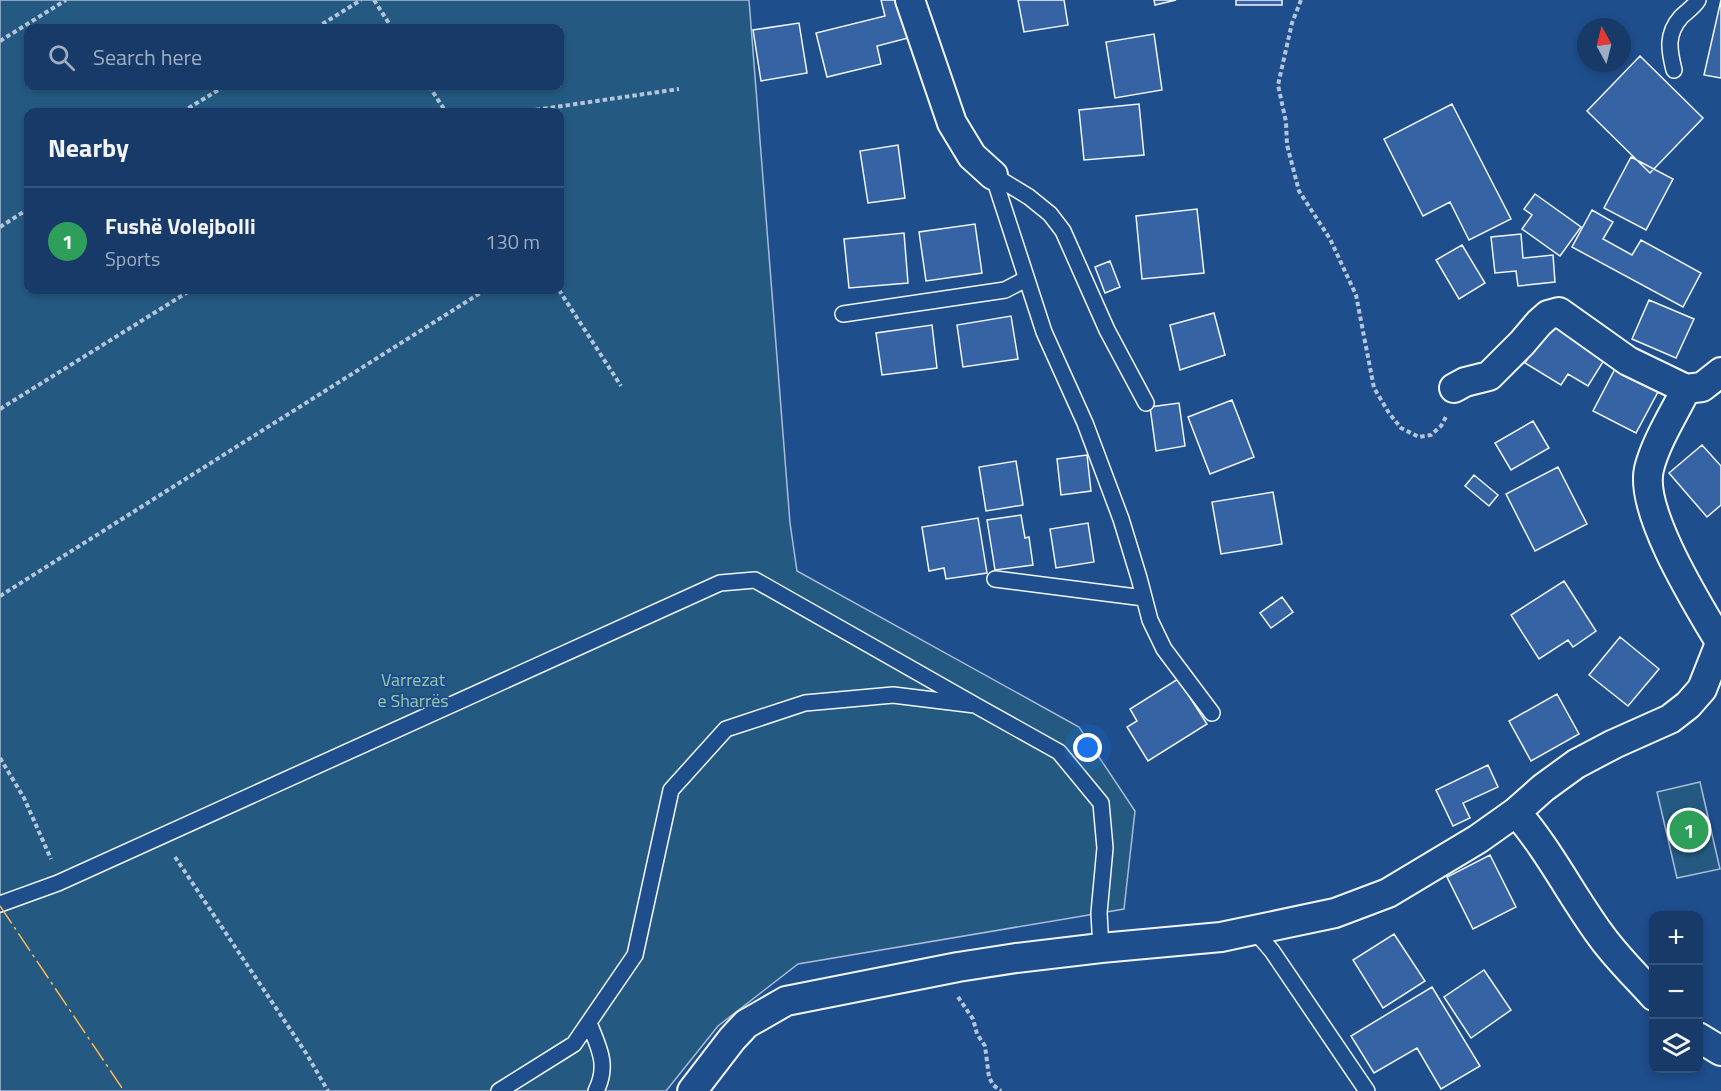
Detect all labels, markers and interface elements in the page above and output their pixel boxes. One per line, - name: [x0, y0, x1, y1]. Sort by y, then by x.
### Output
- north arrow: [1577, 18, 1631, 72]
- search box: [24, 24, 564, 90]
- text: Search here: [93, 40, 202, 74]
- icon: search: [45, 41, 78, 74]
- text: Nearby: [48, 128, 129, 167]
- text: Fushë Volejbolli: [105, 209, 256, 243]
- text: 1: [62, 226, 73, 257]
- text: 130 m: [485, 226, 540, 257]
- text: Sports: [105, 243, 160, 274]
- park label: Varrezat e Sharrës: [377, 666, 449, 714]
- your location: [1073, 733, 1102, 762]
- pin: 1: [1670, 808, 1708, 852]
- map controls: [1649, 911, 1703, 1073]
- button: +: [1649, 911, 1703, 965]
- button: −: [1649, 965, 1703, 1019]
- button: layers: [1649, 1019, 1703, 1073]

